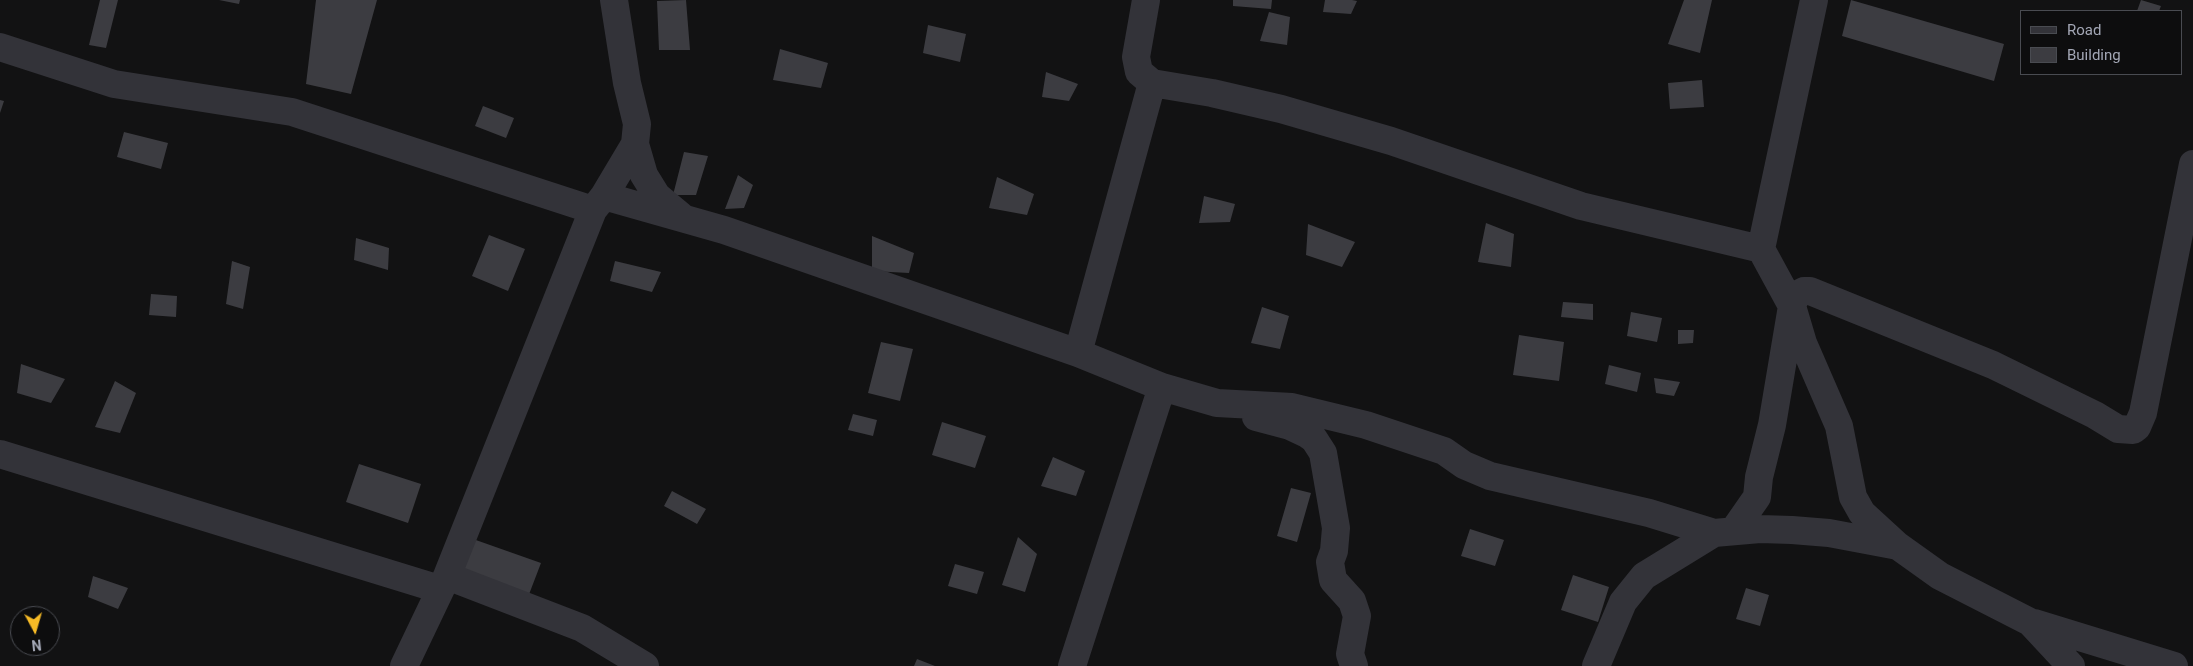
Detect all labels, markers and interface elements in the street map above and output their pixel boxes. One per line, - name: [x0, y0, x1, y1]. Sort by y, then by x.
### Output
- legend: [2020, 10, 2183, 75]
- text: Road: [2067, 21, 2101, 39]
- text: Building: [2067, 46, 2121, 64]
- north arrow: [10, 606, 60, 656]
- text: N: [31, 636, 42, 653]

